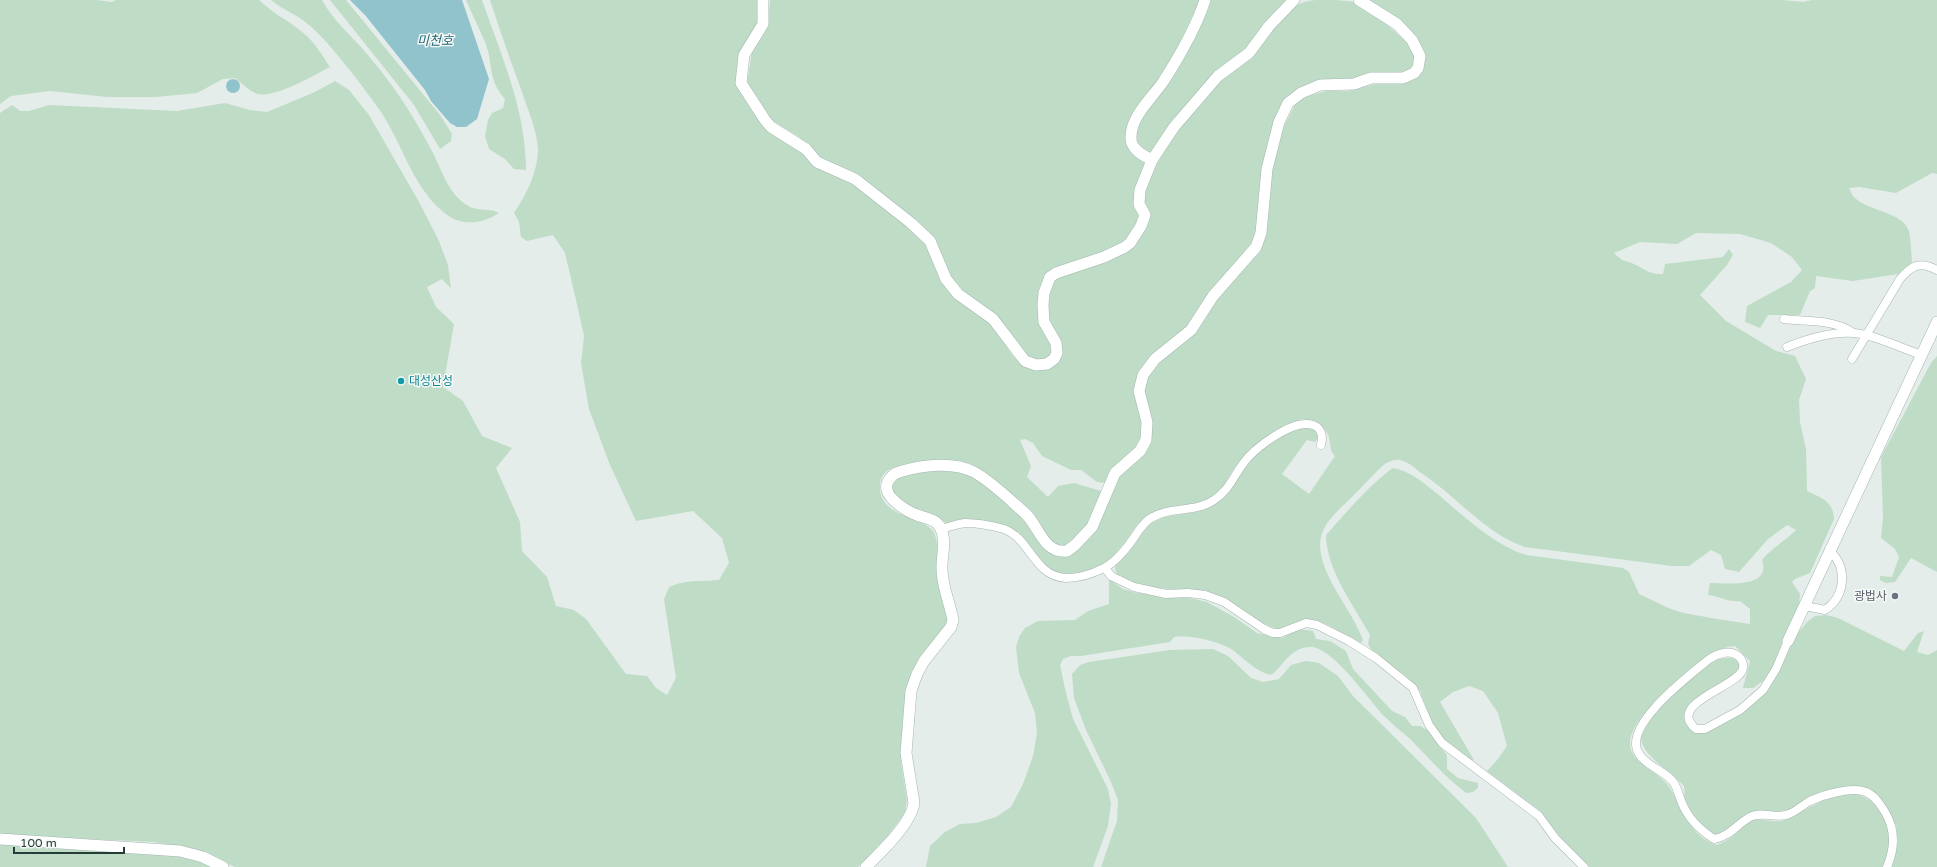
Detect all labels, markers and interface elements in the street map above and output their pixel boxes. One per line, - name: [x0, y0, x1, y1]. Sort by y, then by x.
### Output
- water label: 미천호: [417, 33, 454, 49]
- place label: 대성산성: [409, 374, 453, 388]
- marker: 대성산성: [396, 376, 406, 386]
- place label: 광법사: [1854, 589, 1887, 603]
- marker: 광법사: [1890, 591, 1900, 601]
- scale bar: [14, 829, 124, 855]
- text: 100 m: [20, 836, 57, 850]

